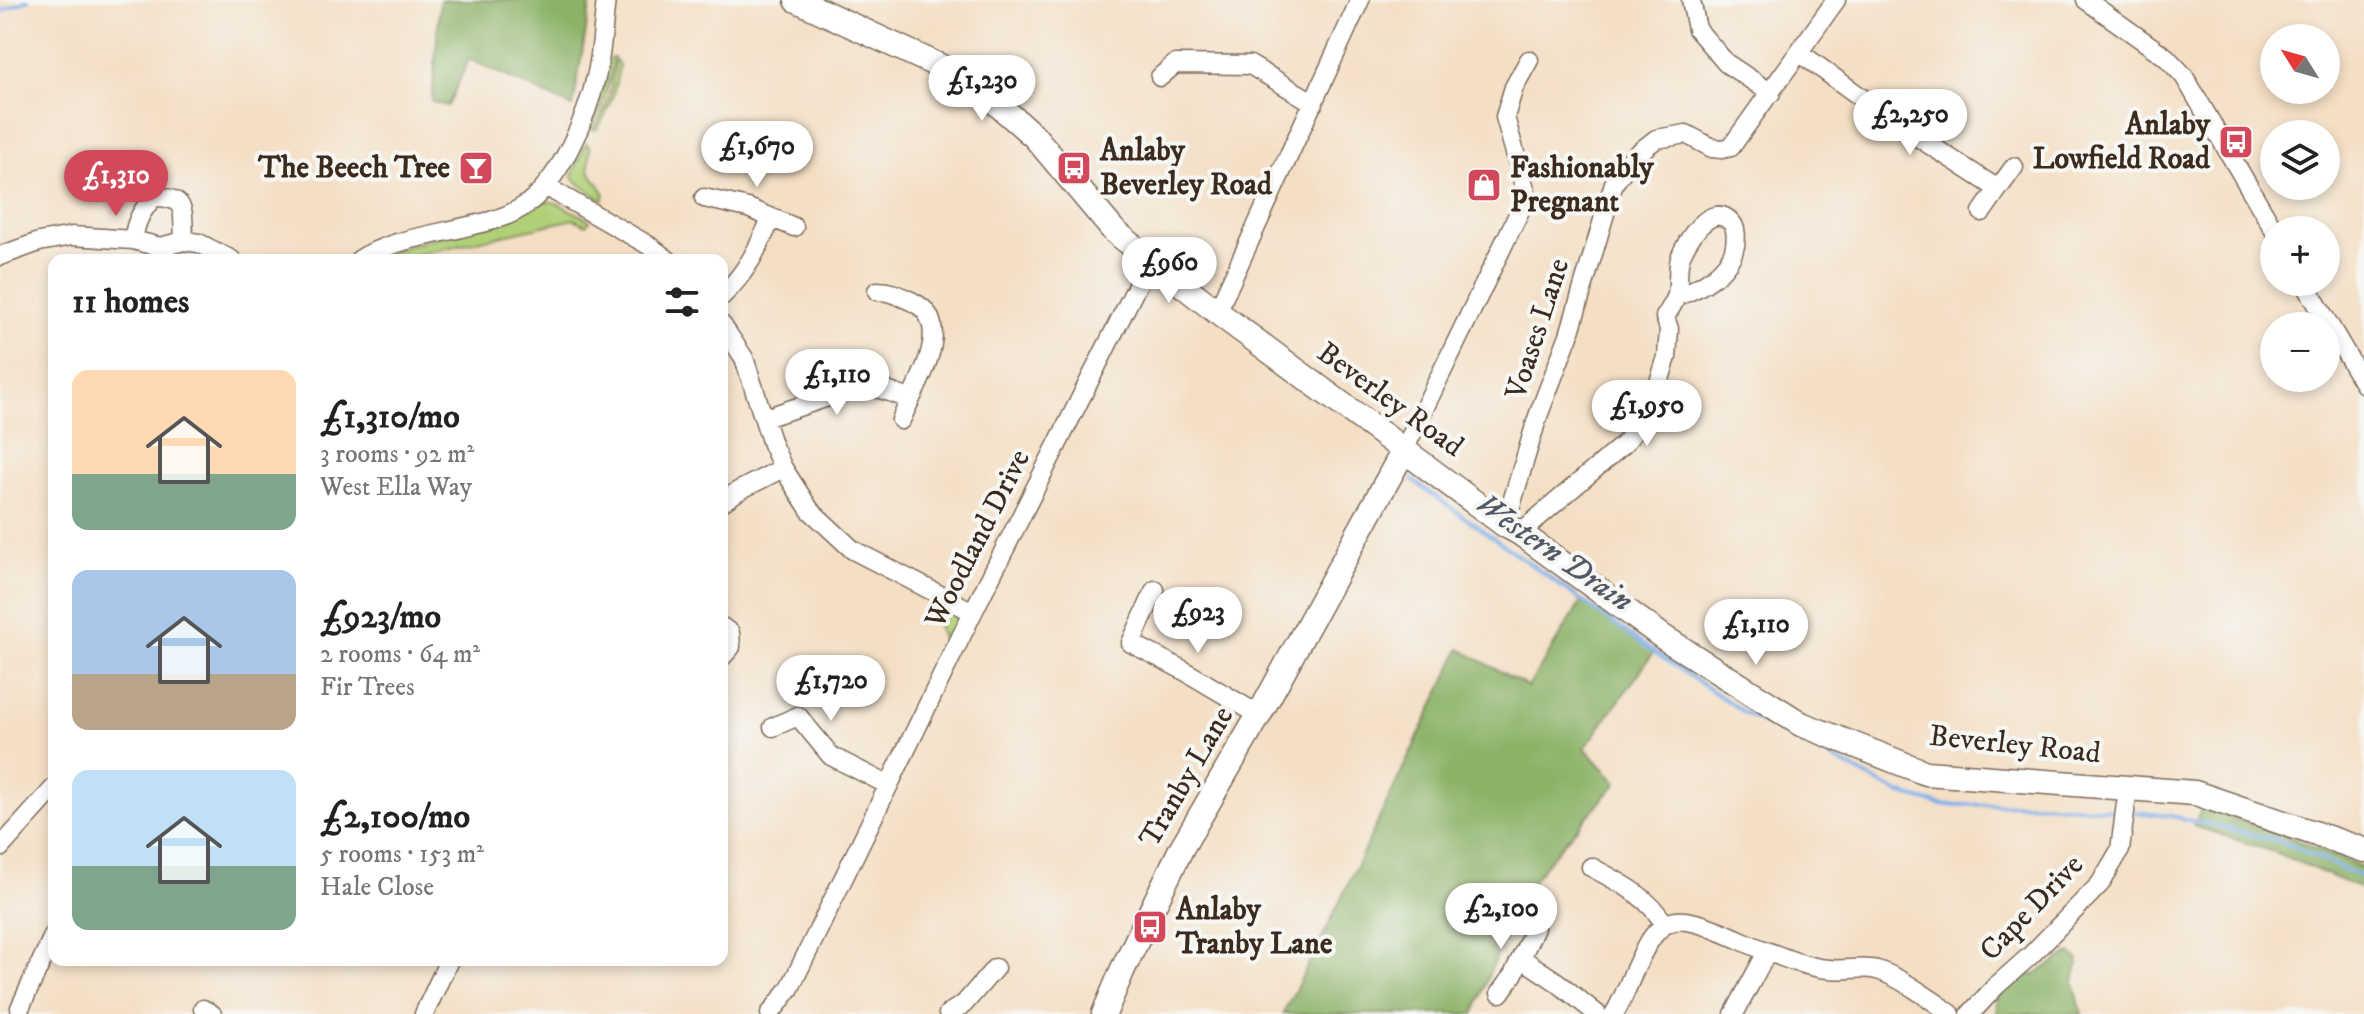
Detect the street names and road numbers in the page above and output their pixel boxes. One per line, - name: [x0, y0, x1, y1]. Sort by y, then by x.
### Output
- street label: Voases Lane: [1498, 254, 1578, 405]
- street label: Beverley Road: [1310, 334, 1471, 466]
- street label: Woodland Drive: [917, 443, 1039, 635]
- street label: Tranby Lane: [1132, 700, 1242, 854]
- street label: Beverley Road: [1927, 718, 2103, 772]
- street label: Cape Drive: [1972, 847, 2092, 969]

